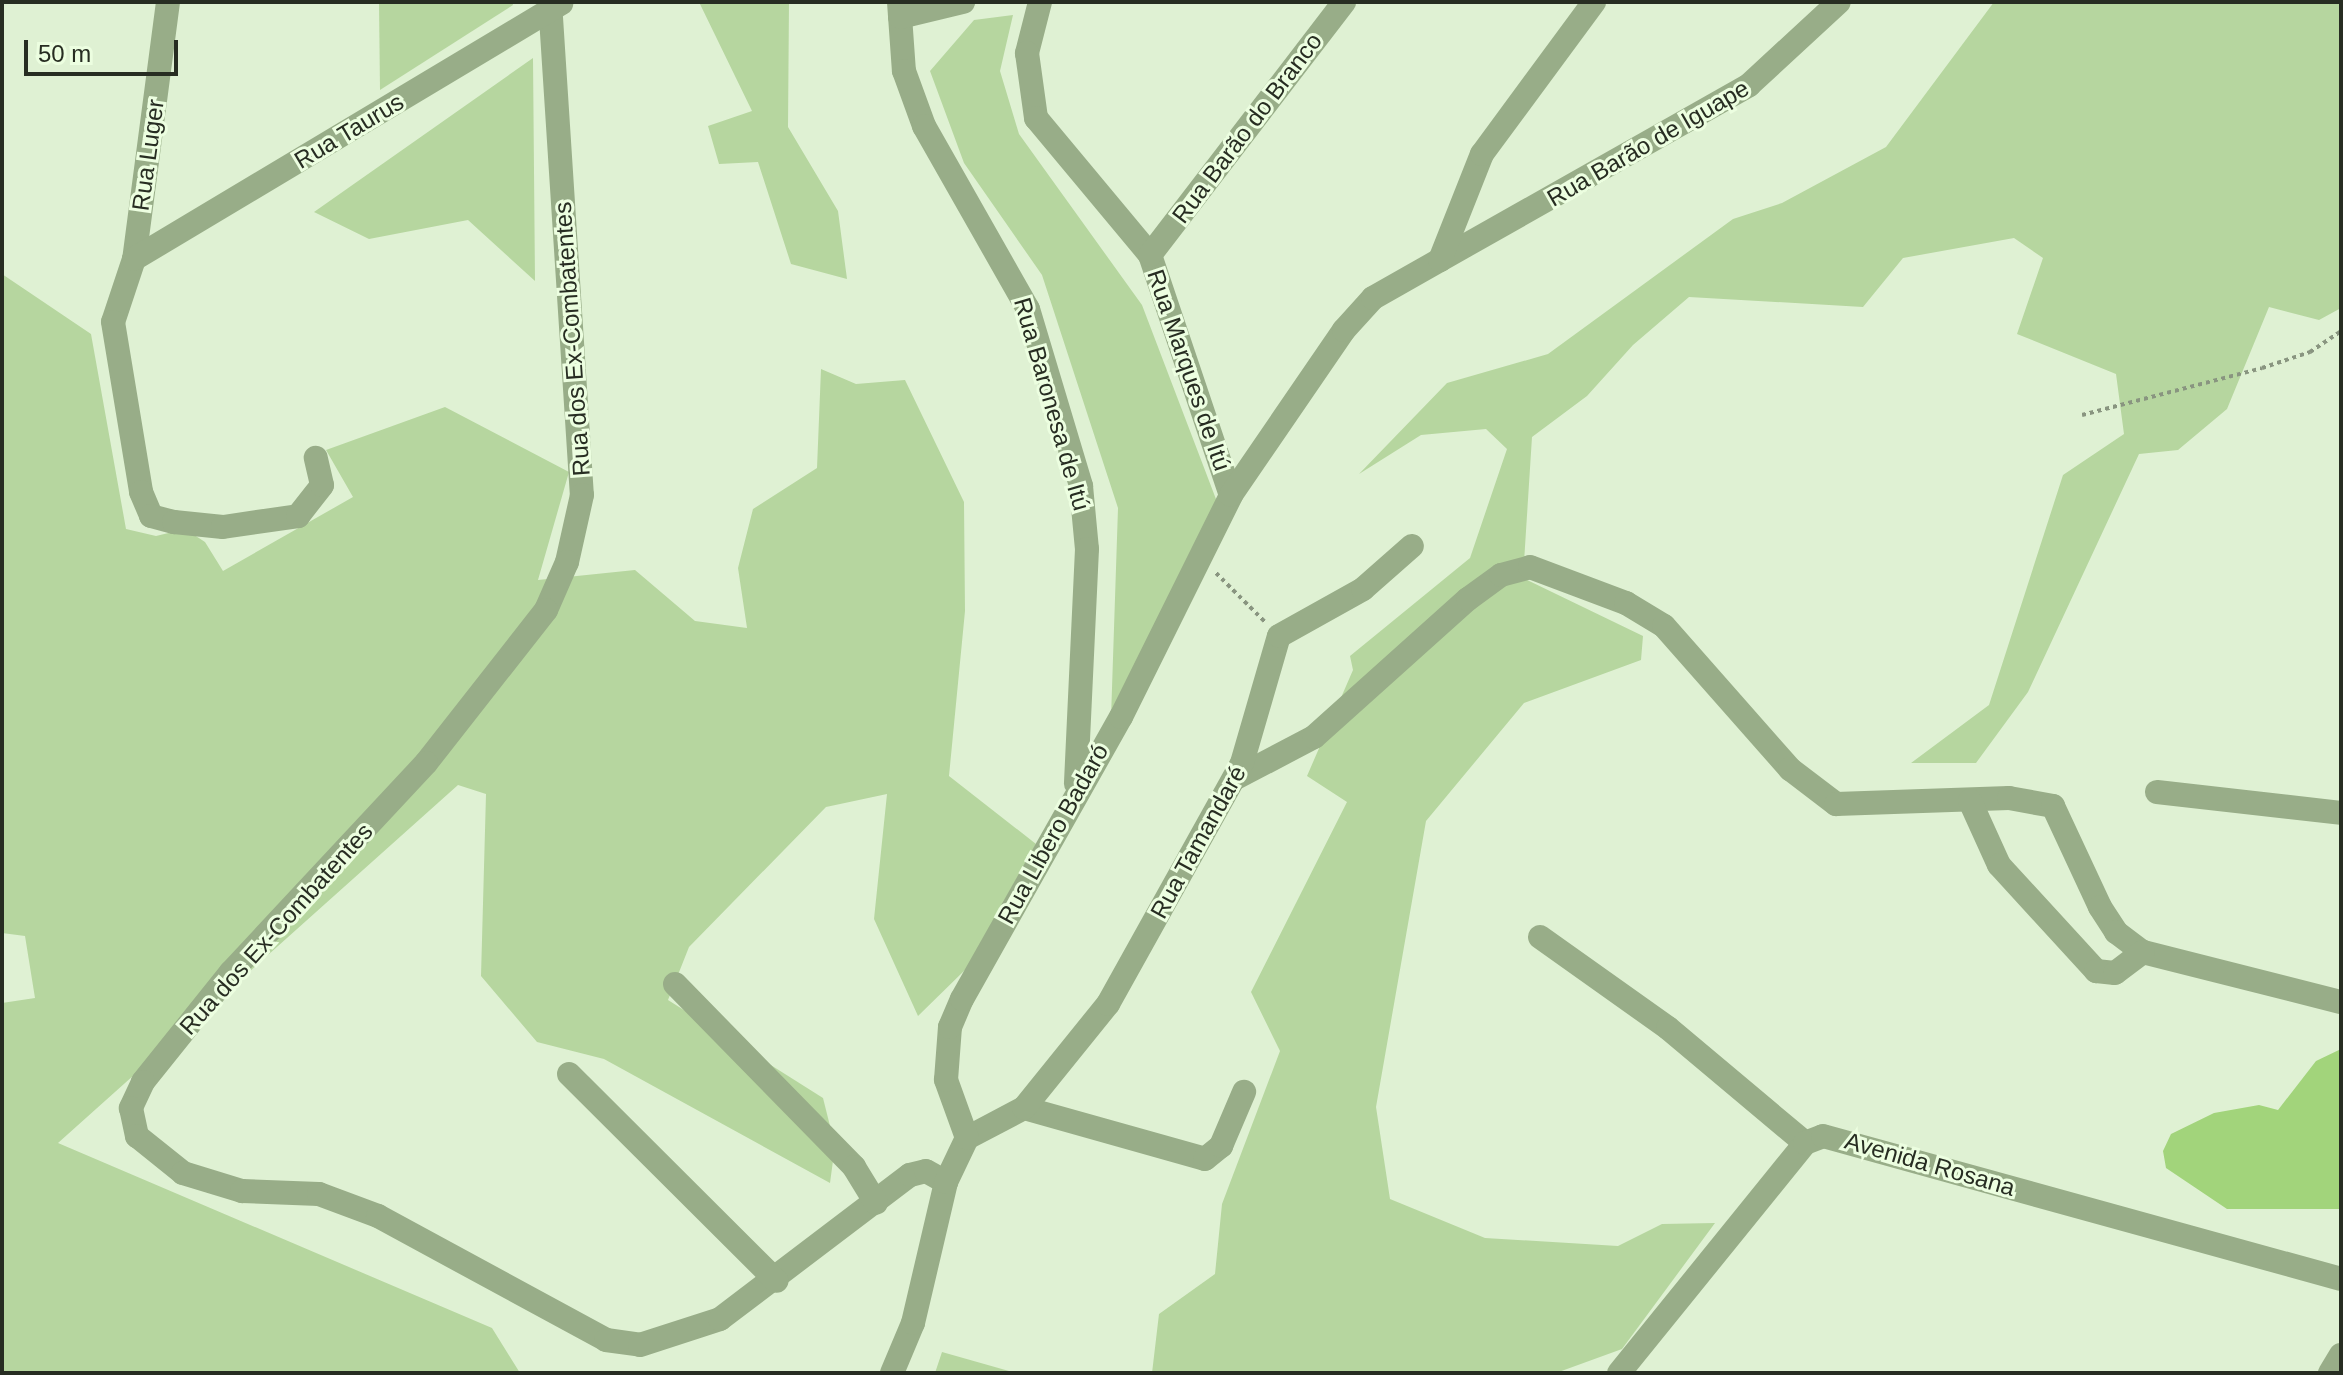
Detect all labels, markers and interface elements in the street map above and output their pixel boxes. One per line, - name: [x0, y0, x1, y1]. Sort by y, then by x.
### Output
- scale bar: [28, 24, 182, 74]
- street label: Rua Barão do Branco: [1166, 27, 1328, 229]
- text: 50 m: [38, 40, 91, 67]
- street label: Rua Barão de Iguape: [1542, 73, 1754, 213]
- street label: Rua Taurus: [289, 87, 409, 175]
- street label: Rua Luger: [126, 98, 170, 212]
- street label: Rua dos Ex-Combatentes: [548, 201, 596, 477]
- street label: Rua Marques de Itú: [1141, 266, 1237, 474]
- street label: Rua Baronesa de Itú: [1008, 294, 1096, 514]
- street label: Rua Libero Badaró: [992, 739, 1114, 929]
- street label: Rua Tamandaré: [1144, 760, 1252, 924]
- street label: Rua dos Ex-Combatentes: [173, 817, 379, 1041]
- street label: Avenida Rosana: [1842, 1126, 2018, 1202]

